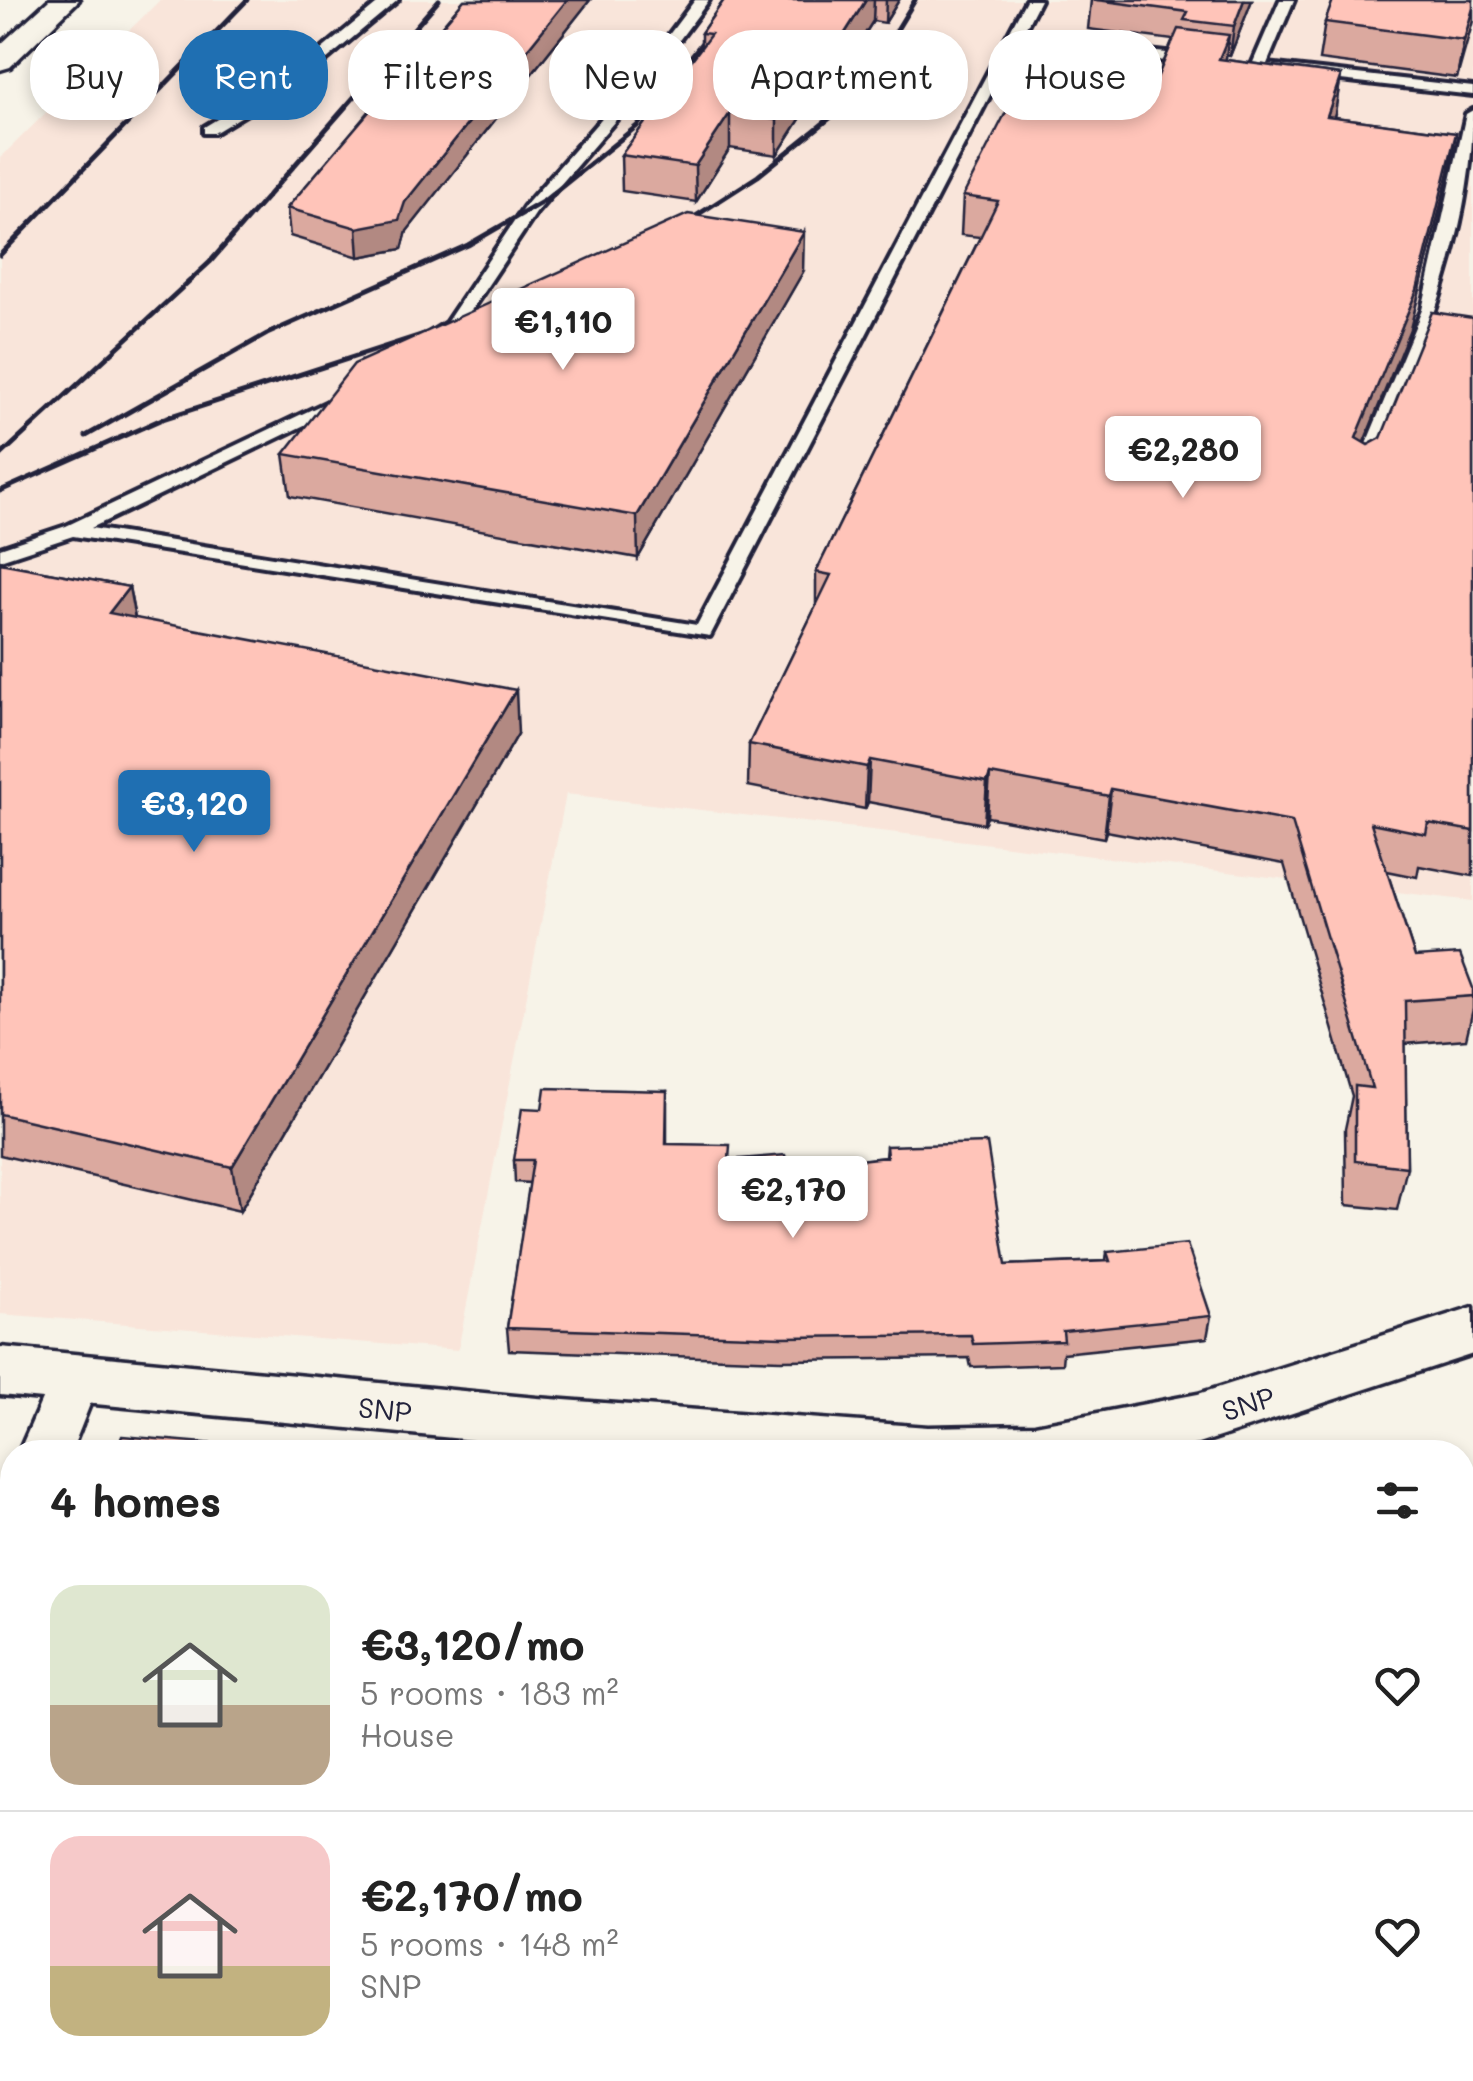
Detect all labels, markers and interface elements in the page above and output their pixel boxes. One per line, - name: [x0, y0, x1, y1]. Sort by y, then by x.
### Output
- chip: Buy: [30, 30, 159, 120]
- chip: Rent: [179, 30, 328, 120]
- chip: Filters: [348, 30, 529, 120]
- chip: New: [549, 30, 693, 120]
- chip: Apartment: [713, 30, 968, 120]
- chip: House: [988, 30, 1162, 120]
- pin: €1,110: [482, 288, 644, 373]
- text: €1,110: [514, 299, 612, 341]
- pin: €2,280: [1102, 416, 1264, 501]
- text: €2,280: [1127, 427, 1239, 469]
- pin: €3,120: [113, 770, 275, 855]
- text: €3,120: [140, 781, 248, 823]
- pin: €2,170: [712, 1156, 874, 1241]
- text: €2,170: [740, 1167, 846, 1209]
- street label: SNP: [1217, 1378, 1279, 1428]
- street label: SNP: [356, 1388, 414, 1430]
- text: 4 homes: [50, 1473, 221, 1528]
- icon: filters: [1370, 1473, 1425, 1528]
- text: €3,120/mo: [360, 1616, 585, 1671]
- icon: home: [130, 1625, 250, 1745]
- icon: heart: [1370, 1658, 1425, 1713]
- text: 5 rooms · 183 m²: [360, 1671, 619, 1713]
- text: House: [360, 1713, 455, 1755]
- text: €2,170/mo: [360, 1867, 583, 1922]
- icon: home: [130, 1876, 250, 1996]
- icon: heart: [1370, 1909, 1425, 1964]
- text: 5 rooms · 148 m²: [360, 1922, 619, 1964]
- text: SNP: [360, 1964, 421, 2006]

